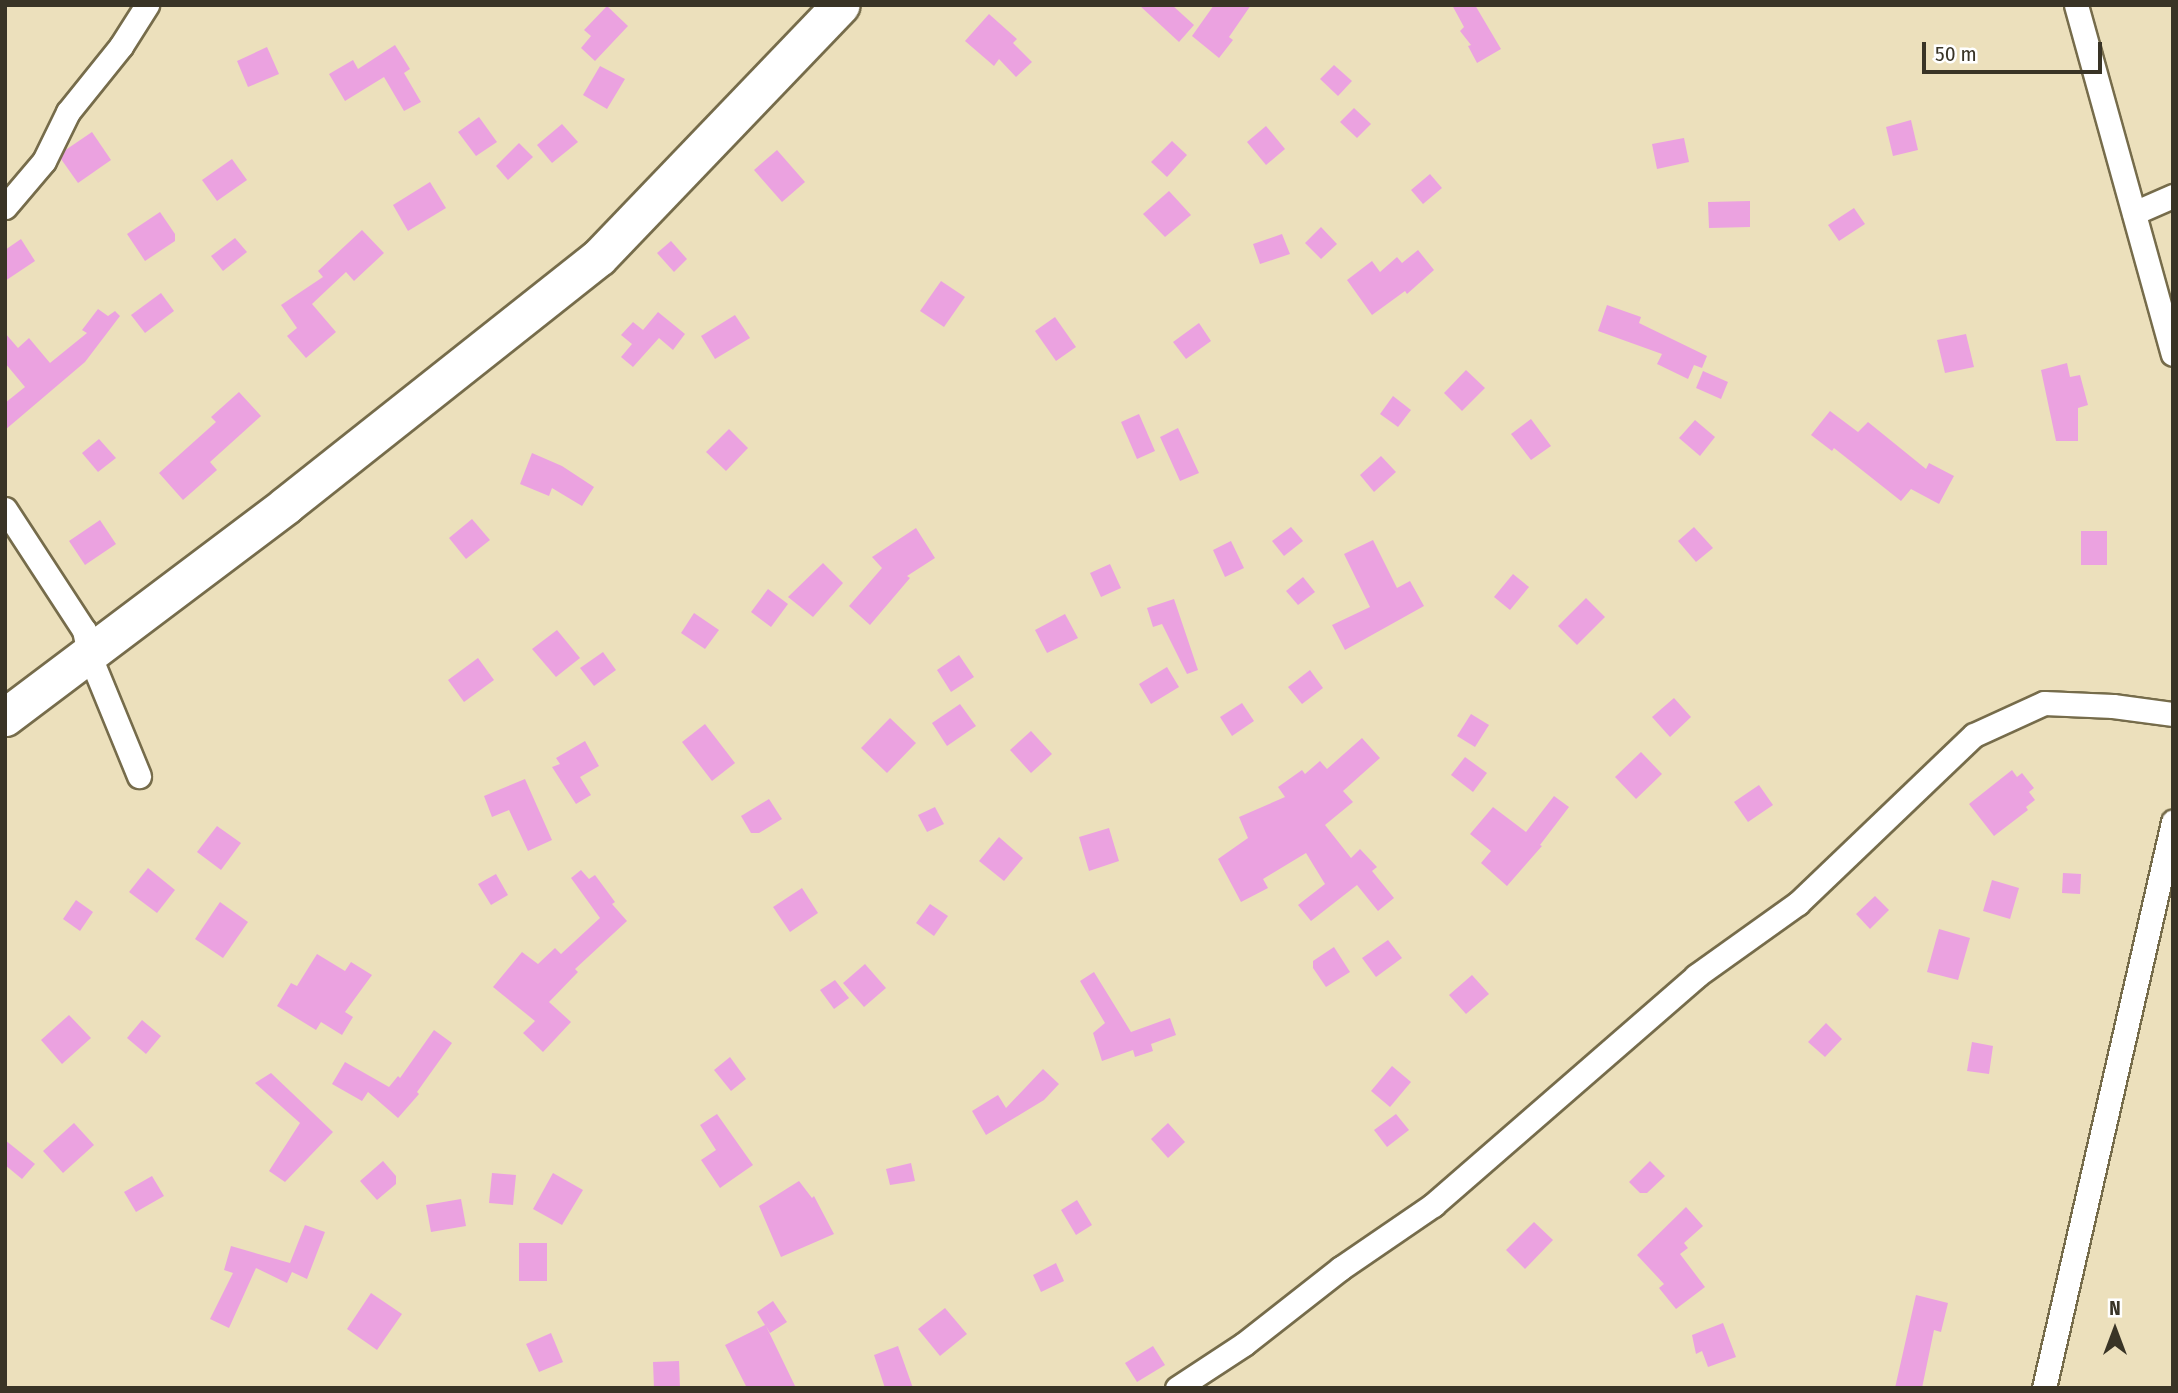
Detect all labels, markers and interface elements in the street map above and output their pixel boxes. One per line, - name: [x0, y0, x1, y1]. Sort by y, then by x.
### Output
- scale bar: [1926, 28, 2106, 72]
- text: 50 m: [1935, 41, 1977, 67]
- north arrow: [2080, 1295, 2150, 1365]
- text: N: [2109, 1297, 2121, 1320]

